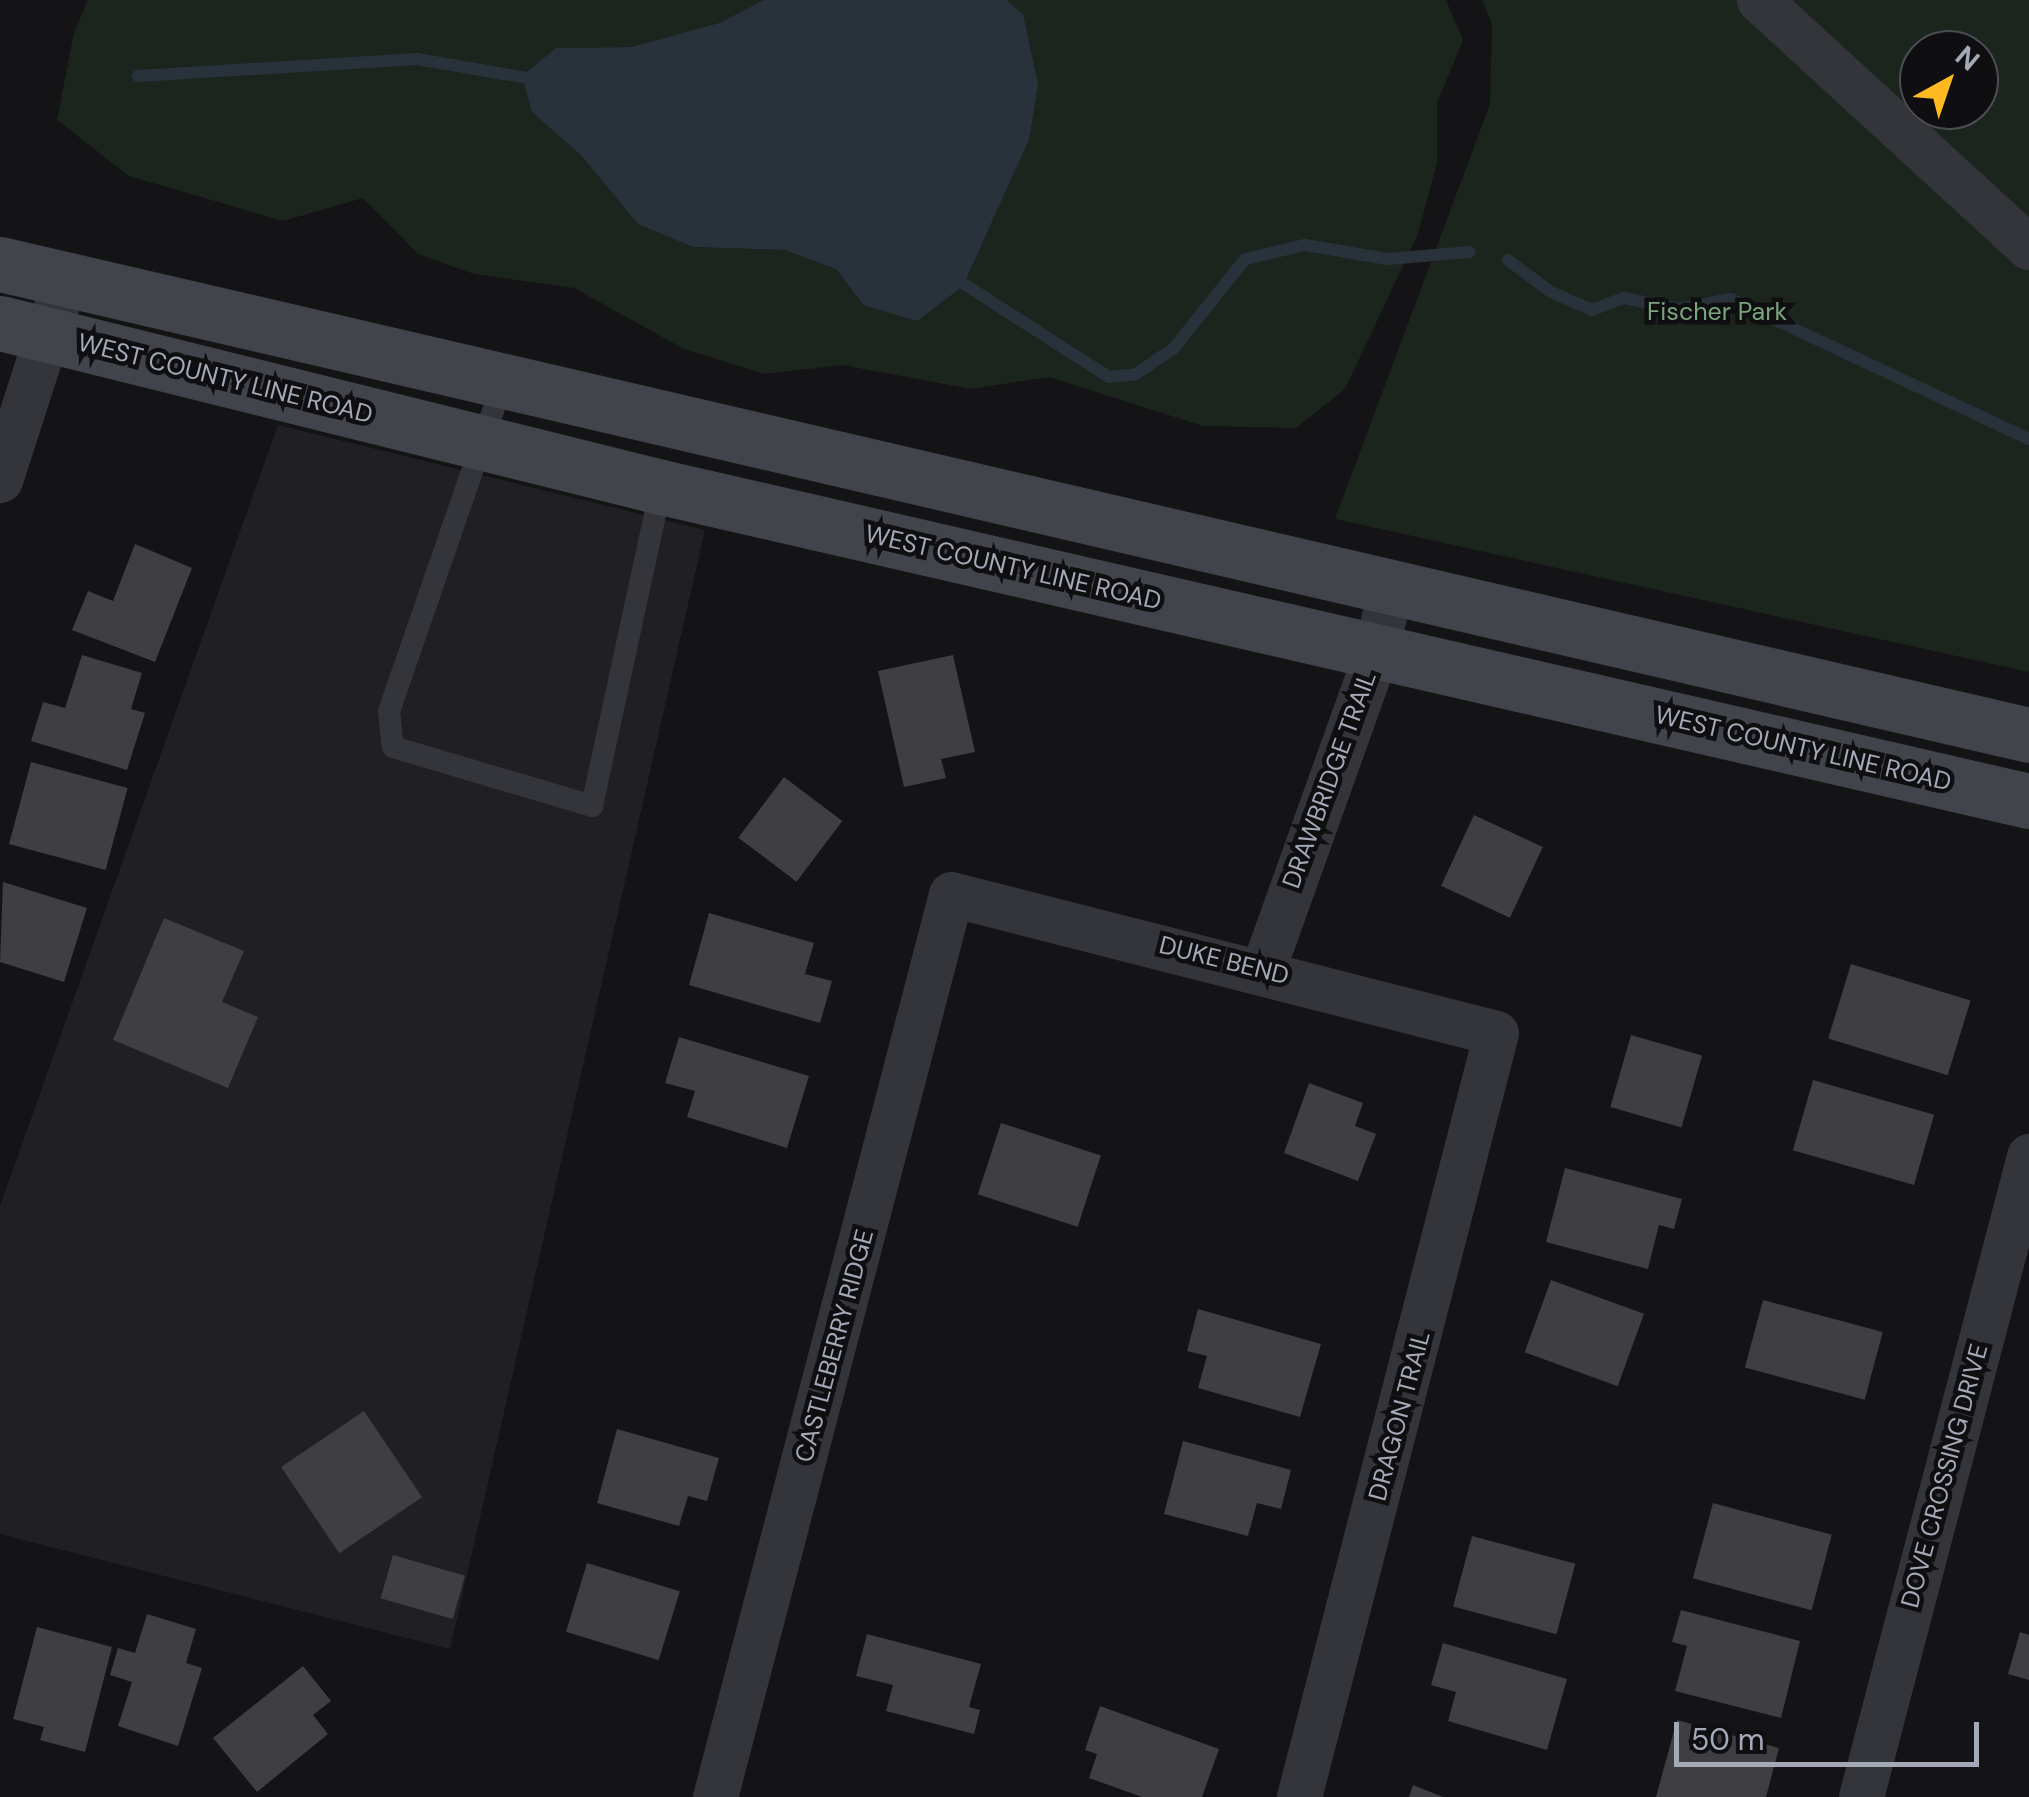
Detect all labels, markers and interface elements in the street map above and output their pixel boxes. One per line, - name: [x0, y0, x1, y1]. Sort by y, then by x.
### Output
- north arrow: [1899, 30, 1999, 130]
- text: N: [1948, 37, 1987, 79]
- park label: Fischer Park: [1647, 297, 1787, 327]
- street label: WEST COUNTY LINE ROAD: [74, 328, 376, 430]
- street label: WEST COUNTY LINE ROAD: [862, 519, 1164, 617]
- street label: DRAWBRIDGE TRAIL: [1277, 668, 1383, 892]
- street label: WEST COUNTY LINE ROAD: [1652, 700, 1954, 798]
- street label: DUKE BEND: [1156, 930, 1292, 992]
- street label: CASTLEBERRY RIDGE: [789, 1226, 881, 1466]
- street label: DRAGON TRAIL: [1363, 1328, 1437, 1504]
- street label: DOVE CROSSING DRIVE: [1895, 1341, 1995, 1611]
- scale bar: [1679, 1702, 1984, 1764]
- text: 50 m: [1691, 1720, 1765, 1759]

